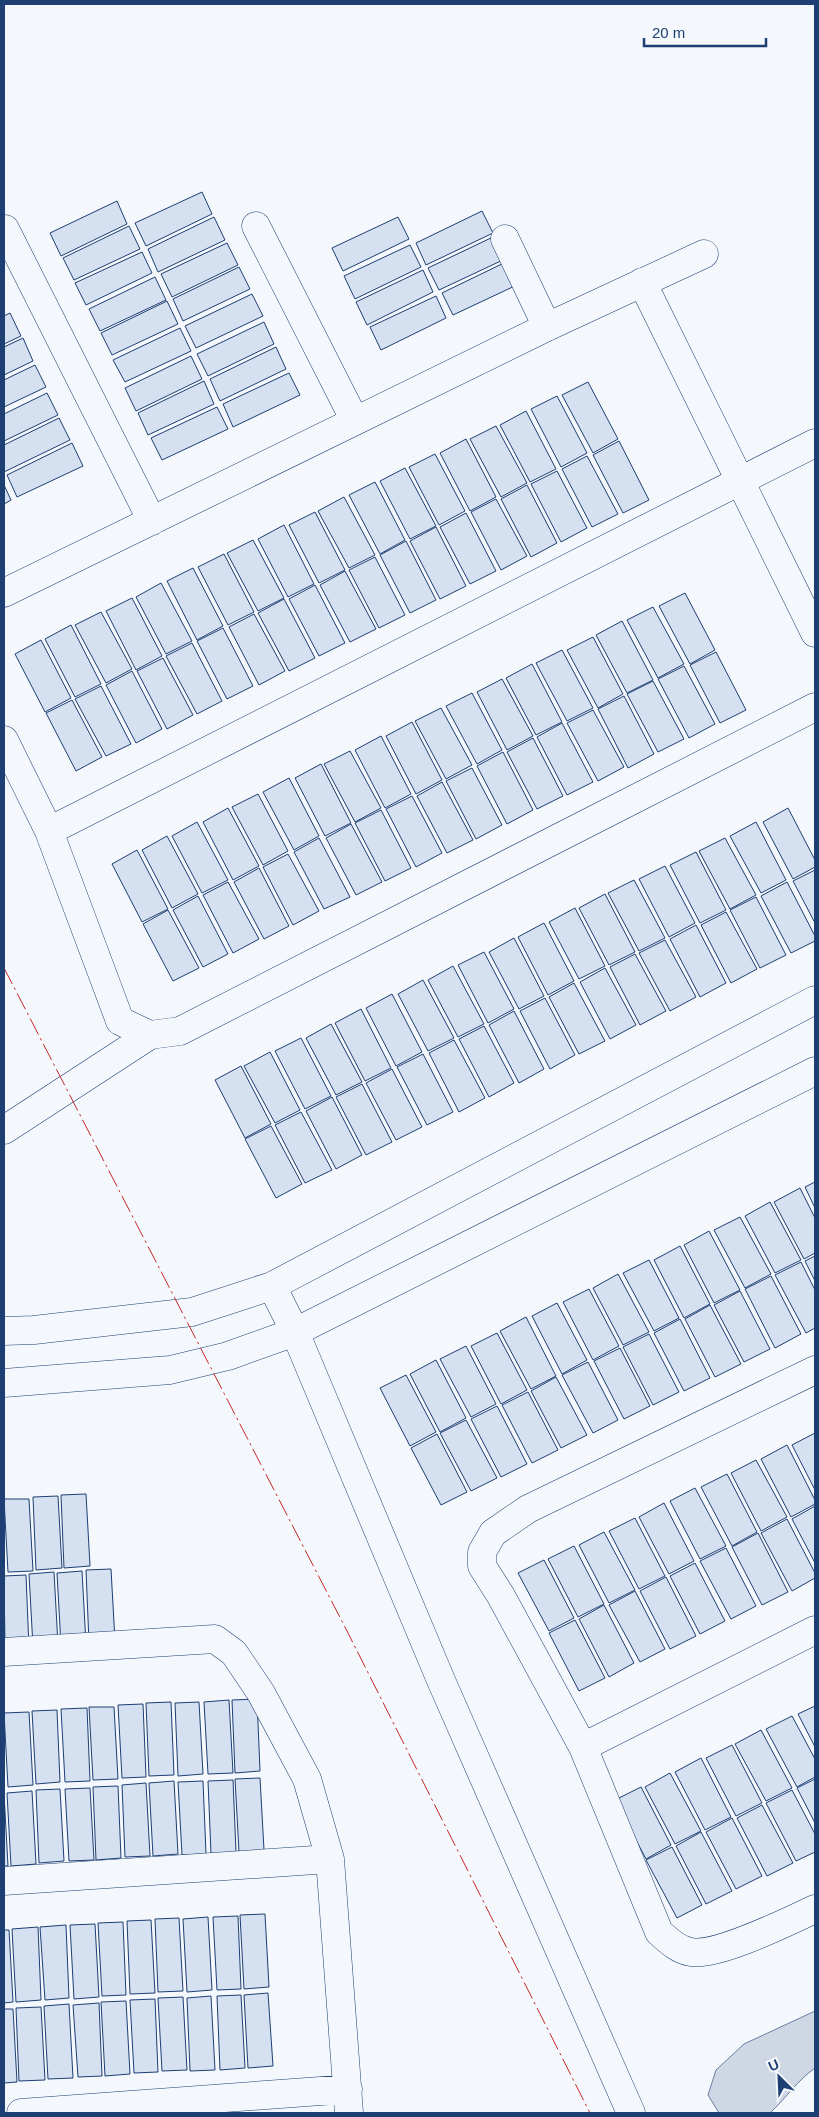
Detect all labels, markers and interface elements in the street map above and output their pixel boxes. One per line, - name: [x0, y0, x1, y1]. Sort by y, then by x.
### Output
- scale bar: [644, 15, 766, 47]
- text: 20 m: [652, 24, 685, 41]
- north arrow: [754, 2052, 804, 2102]
- text: U: [766, 2056, 782, 2074]

